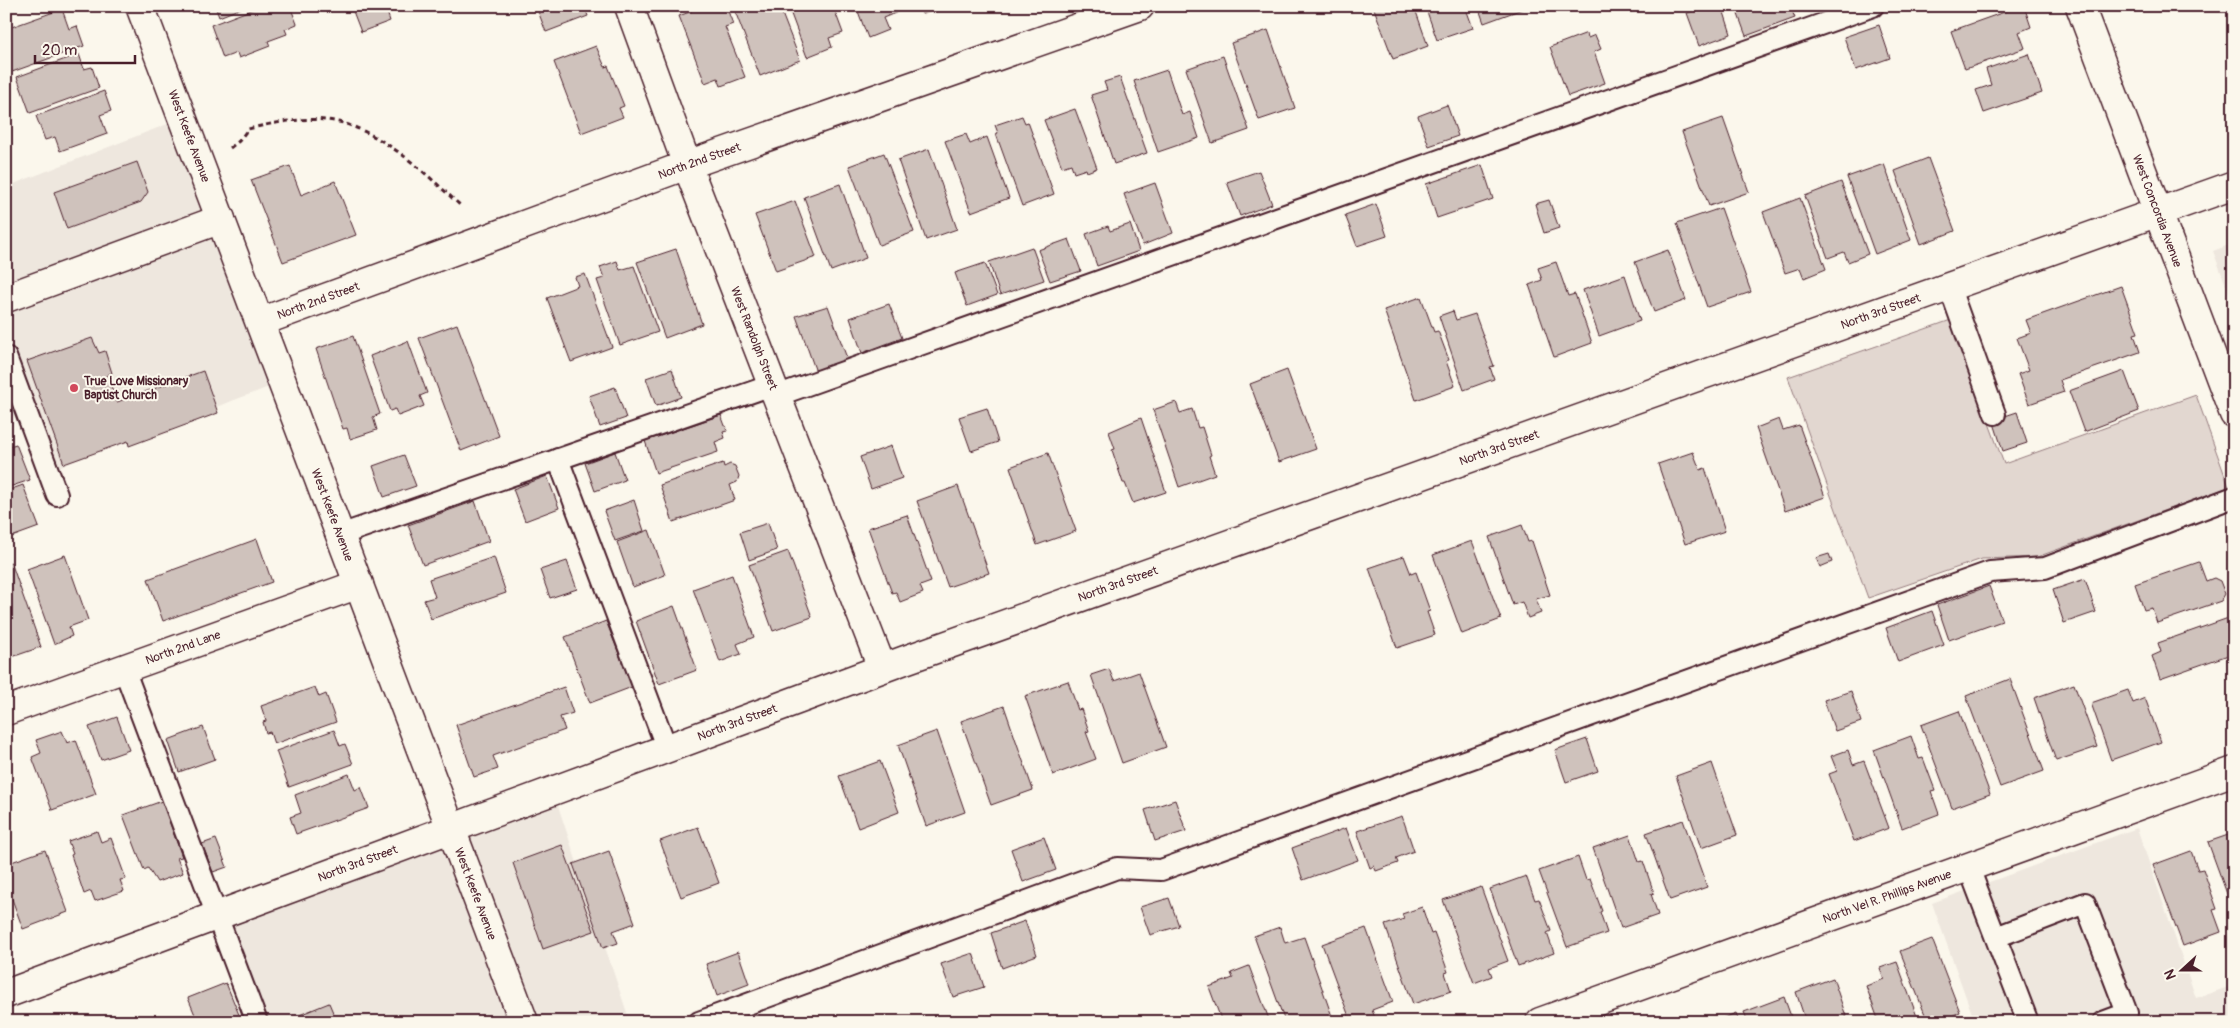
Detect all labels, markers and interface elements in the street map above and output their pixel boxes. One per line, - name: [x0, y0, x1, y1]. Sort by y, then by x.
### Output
- scale bar: [35, 32, 135, 64]
- text: 20 m: [42, 41, 77, 60]
- street label: West Keefe Avenue: [165, 88, 213, 184]
- street label: North 2nd Street: [656, 139, 743, 182]
- street label: West Concordia Avenue: [2129, 152, 2185, 269]
- street label: North 2nd Street: [275, 279, 362, 323]
- street label: West Randolph Street: [727, 284, 781, 392]
- street label: North 3rd Street: [1839, 290, 1923, 333]
- place label: True Love Missionary Baptist Church: [83, 374, 189, 403]
- marker: True Love Missionary Baptist Church: [68, 382, 80, 394]
- street label: North 3rd Street: [1457, 426, 1541, 469]
- street label: West Keefe Avenue: [308, 467, 357, 563]
- street label: North 3rd Street: [1076, 563, 1160, 605]
- street label: North 2nd Lane: [143, 627, 223, 668]
- street label: North 3rd Street: [695, 701, 779, 744]
- street label: North 3rd Street: [316, 842, 400, 885]
- street label: West Keefe Avenue: [451, 845, 500, 942]
- street label: North Vel R. Phillips Avenue: [1821, 866, 1953, 927]
- north arrow: [2158, 946, 2208, 996]
- text: N: [2161, 967, 2180, 982]

